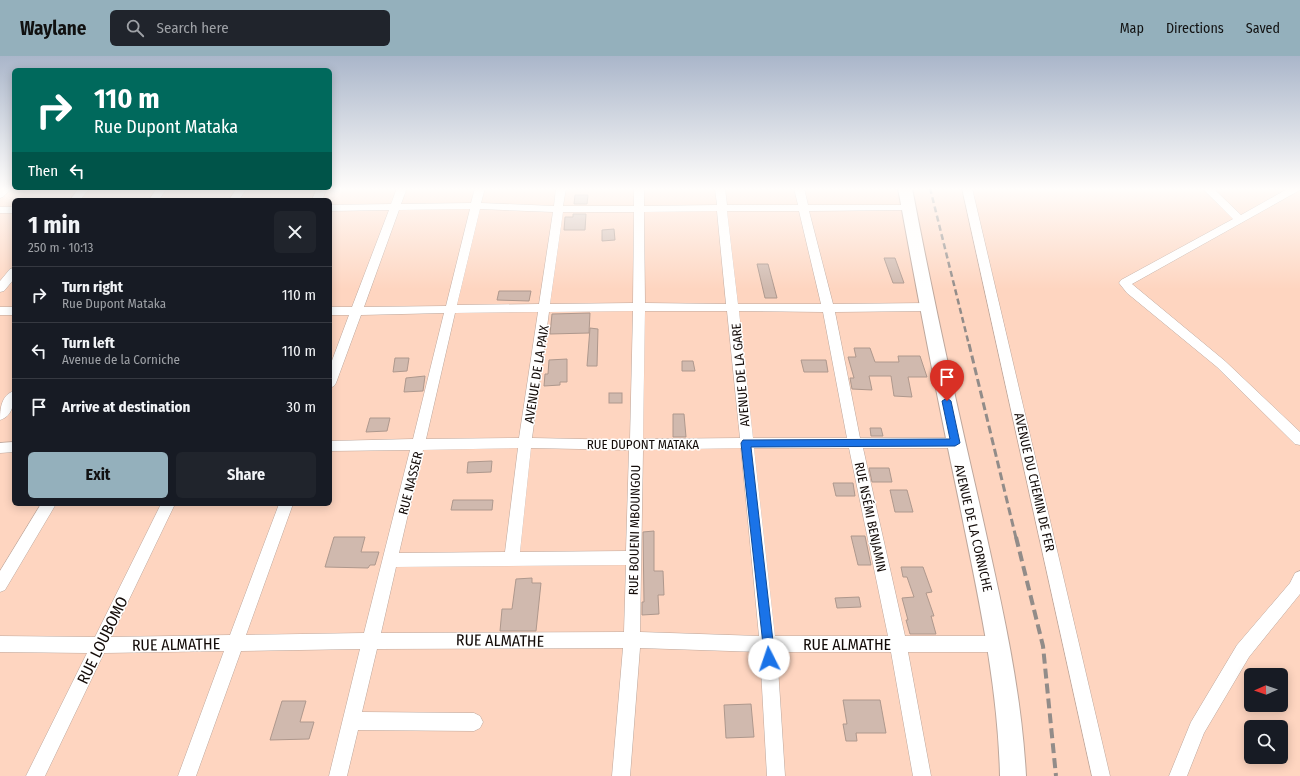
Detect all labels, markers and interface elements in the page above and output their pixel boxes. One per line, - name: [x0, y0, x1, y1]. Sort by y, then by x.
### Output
- search box: [110, 10, 390, 46]
- text: Waylane: [20, 17, 86, 40]
- icon: search: [124, 17, 146, 39]
- text: Search here: [156, 19, 229, 37]
- text: Map: [1120, 20, 1144, 37]
- text: Directions: [1166, 20, 1224, 37]
- text: Saved: [1246, 20, 1280, 37]
- text: 110 m: [94, 82, 160, 115]
- icon: right: [28, 84, 80, 136]
- text: Rue Dupont Mataka: [94, 116, 238, 138]
- icon: left: [66, 160, 88, 182]
- text: Then: [28, 162, 58, 180]
- text: 1 min: [28, 211, 80, 239]
- button: close: [274, 211, 316, 253]
- text: 250 m · 10:13: [28, 240, 93, 255]
- text: Turn right: [62, 278, 123, 296]
- icon: right: [28, 284, 50, 306]
- text: 110 m: [282, 286, 316, 304]
- text: Rue Dupont Mataka: [62, 296, 166, 311]
- street label: AVENUE DE LA PAIX: [521, 323, 552, 424]
- street label: AVENUE DE LA GARE: [728, 323, 752, 427]
- text: Turn left: [62, 334, 115, 352]
- icon: left: [28, 340, 50, 362]
- text: 110 m: [282, 342, 316, 360]
- text: Avenue de la Corniche: [62, 352, 180, 367]
- pin: [930, 360, 964, 401]
- icon: arrive: [936, 366, 958, 388]
- icon: arrive: [28, 396, 50, 418]
- text: Arrive at destination: [62, 398, 190, 416]
- text: 30 m: [286, 398, 316, 416]
- street label: AVENUE DU CHEMIN DE FER: [1011, 411, 1058, 553]
- street label: RUE DUPONT MATAKA: [587, 437, 699, 452]
- street label: RUE NASSER: [395, 450, 426, 516]
- button: Exit: [28, 452, 168, 498]
- button: Share: [176, 452, 316, 498]
- street label: RUE NSÉMI BENJAMIN: [852, 461, 889, 573]
- street label: AVENUE DE LA CORNICHE: [952, 463, 995, 593]
- street label: RUE BOUENI MBOUNGOU: [626, 465, 643, 595]
- street label: RUE LOUBOMO: [73, 593, 132, 687]
- street label: RUE ALMATHE: [456, 630, 544, 651]
- street label: RUE ALMATHE: [132, 634, 220, 655]
- street label: RUE ALMATHE: [803, 635, 891, 654]
- position arrow: [748, 638, 790, 680]
- north arrow: [1244, 668, 1288, 712]
- map controls: [1244, 668, 1288, 764]
- button: search: [1244, 720, 1288, 764]

